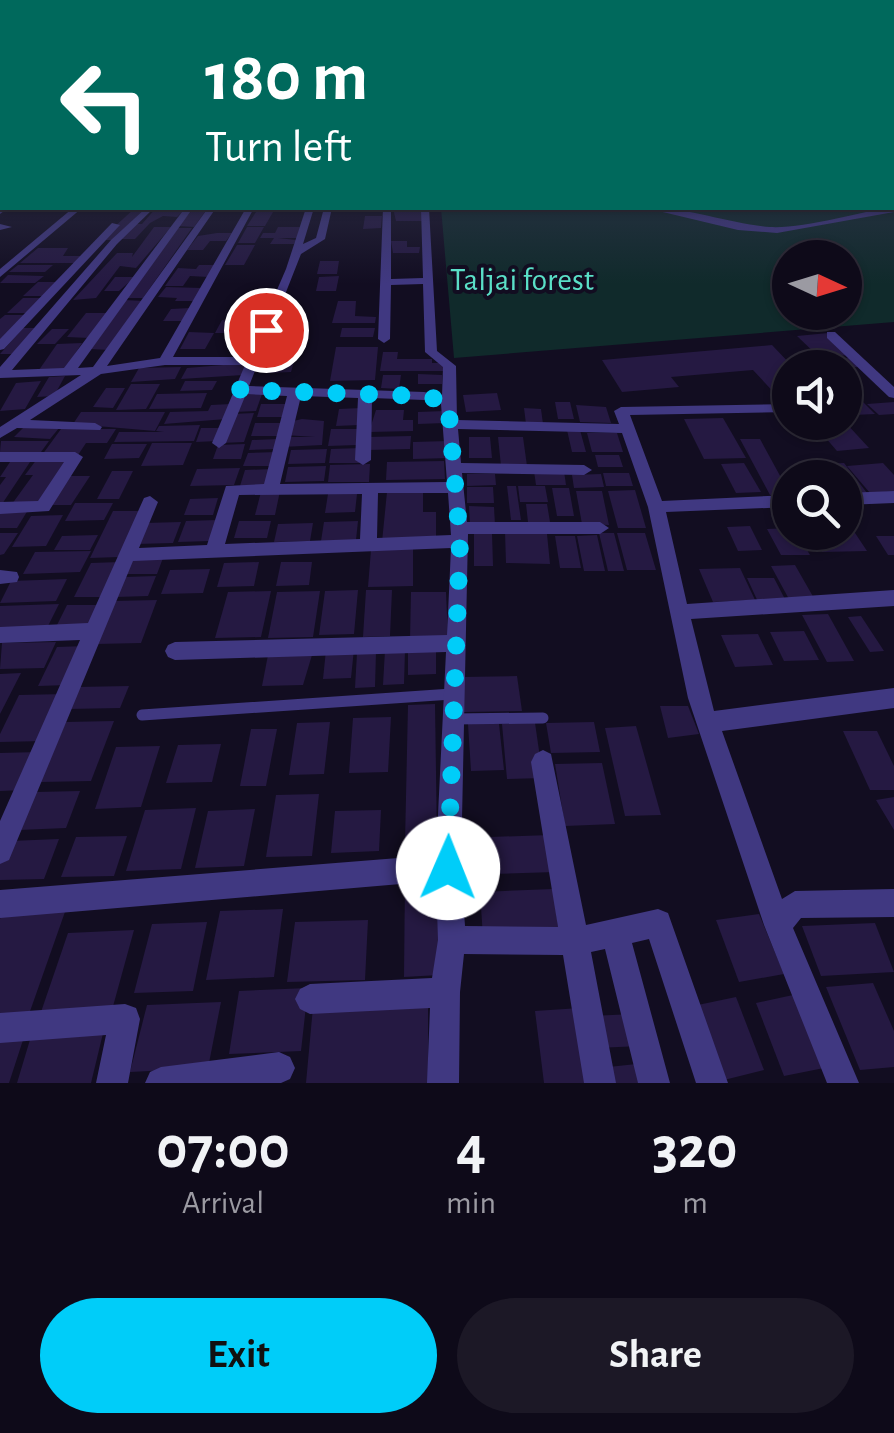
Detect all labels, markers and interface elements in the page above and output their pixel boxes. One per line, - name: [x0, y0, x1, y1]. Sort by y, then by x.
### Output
- icon: left: [40, 40, 170, 170]
- text: 180 m: [205, 43, 368, 113]
- text: Turn left: [205, 125, 352, 170]
- north arrow: [772, 240, 862, 330]
- map controls: [772, 240, 862, 550]
- park label: Taljai forest: [450, 264, 594, 296]
- pin: [224, 288, 309, 373]
- icon: arrive: [239, 303, 294, 358]
- button: sound: [772, 350, 862, 440]
- button: search: [772, 460, 862, 550]
- position arrow: [396, 816, 500, 920]
- text: 07:00: [156, 1119, 290, 1179]
- text: 4: [456, 1119, 486, 1179]
- text: 320: [652, 1119, 738, 1179]
- text: Arrival: [182, 1187, 264, 1219]
- text: min: [446, 1187, 496, 1219]
- text: m: [682, 1187, 708, 1219]
- button: Exit: [40, 1298, 437, 1413]
- button: Share: [457, 1298, 854, 1413]

